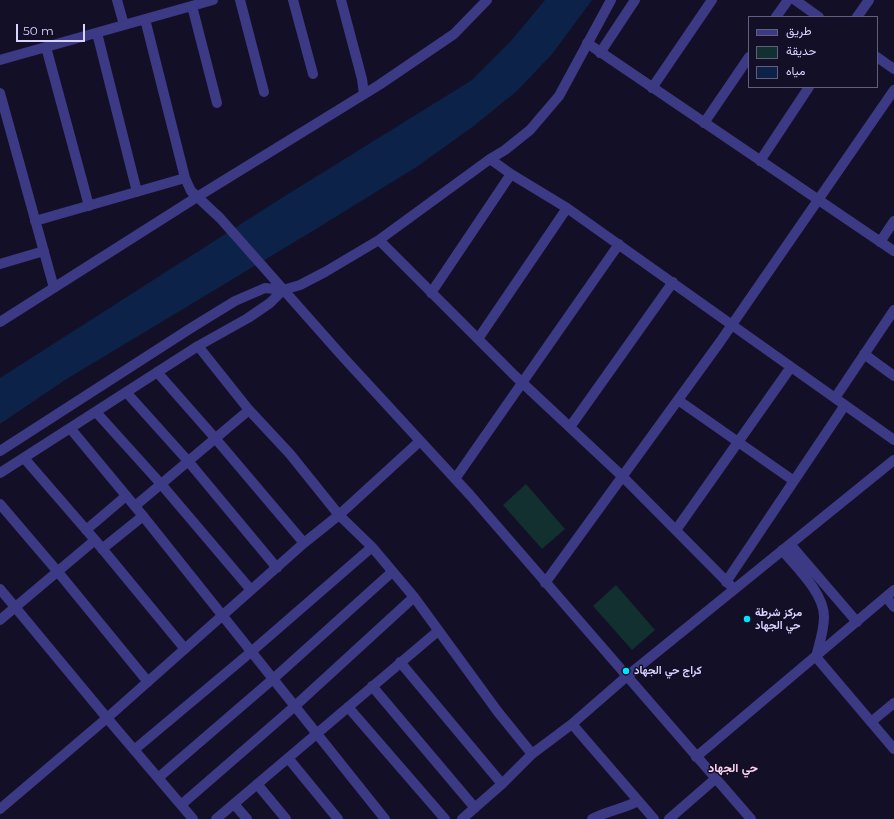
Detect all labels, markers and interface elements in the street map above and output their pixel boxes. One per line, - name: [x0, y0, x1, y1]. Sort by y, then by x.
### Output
- scale bar: [18, 16, 87, 42]
- legend: [748, 16, 878, 88]
- text: 50 m: [23, 23, 54, 38]
- text: طريق: [786, 23, 811, 38]
- text: حديقة: [786, 43, 816, 58]
- text: مياه: [786, 63, 805, 78]
- place label: مركز شرطة حي الجهاد: [755, 606, 802, 632]
- marker: مركز شرطة حي الجهاد: [742, 614, 752, 624]
- place label: كراج حي الجهاد: [634, 664, 702, 678]
- marker: كراج حي الجهاد: [621, 666, 631, 676]
- district label: حي الجهاد: [708, 761, 758, 775]

